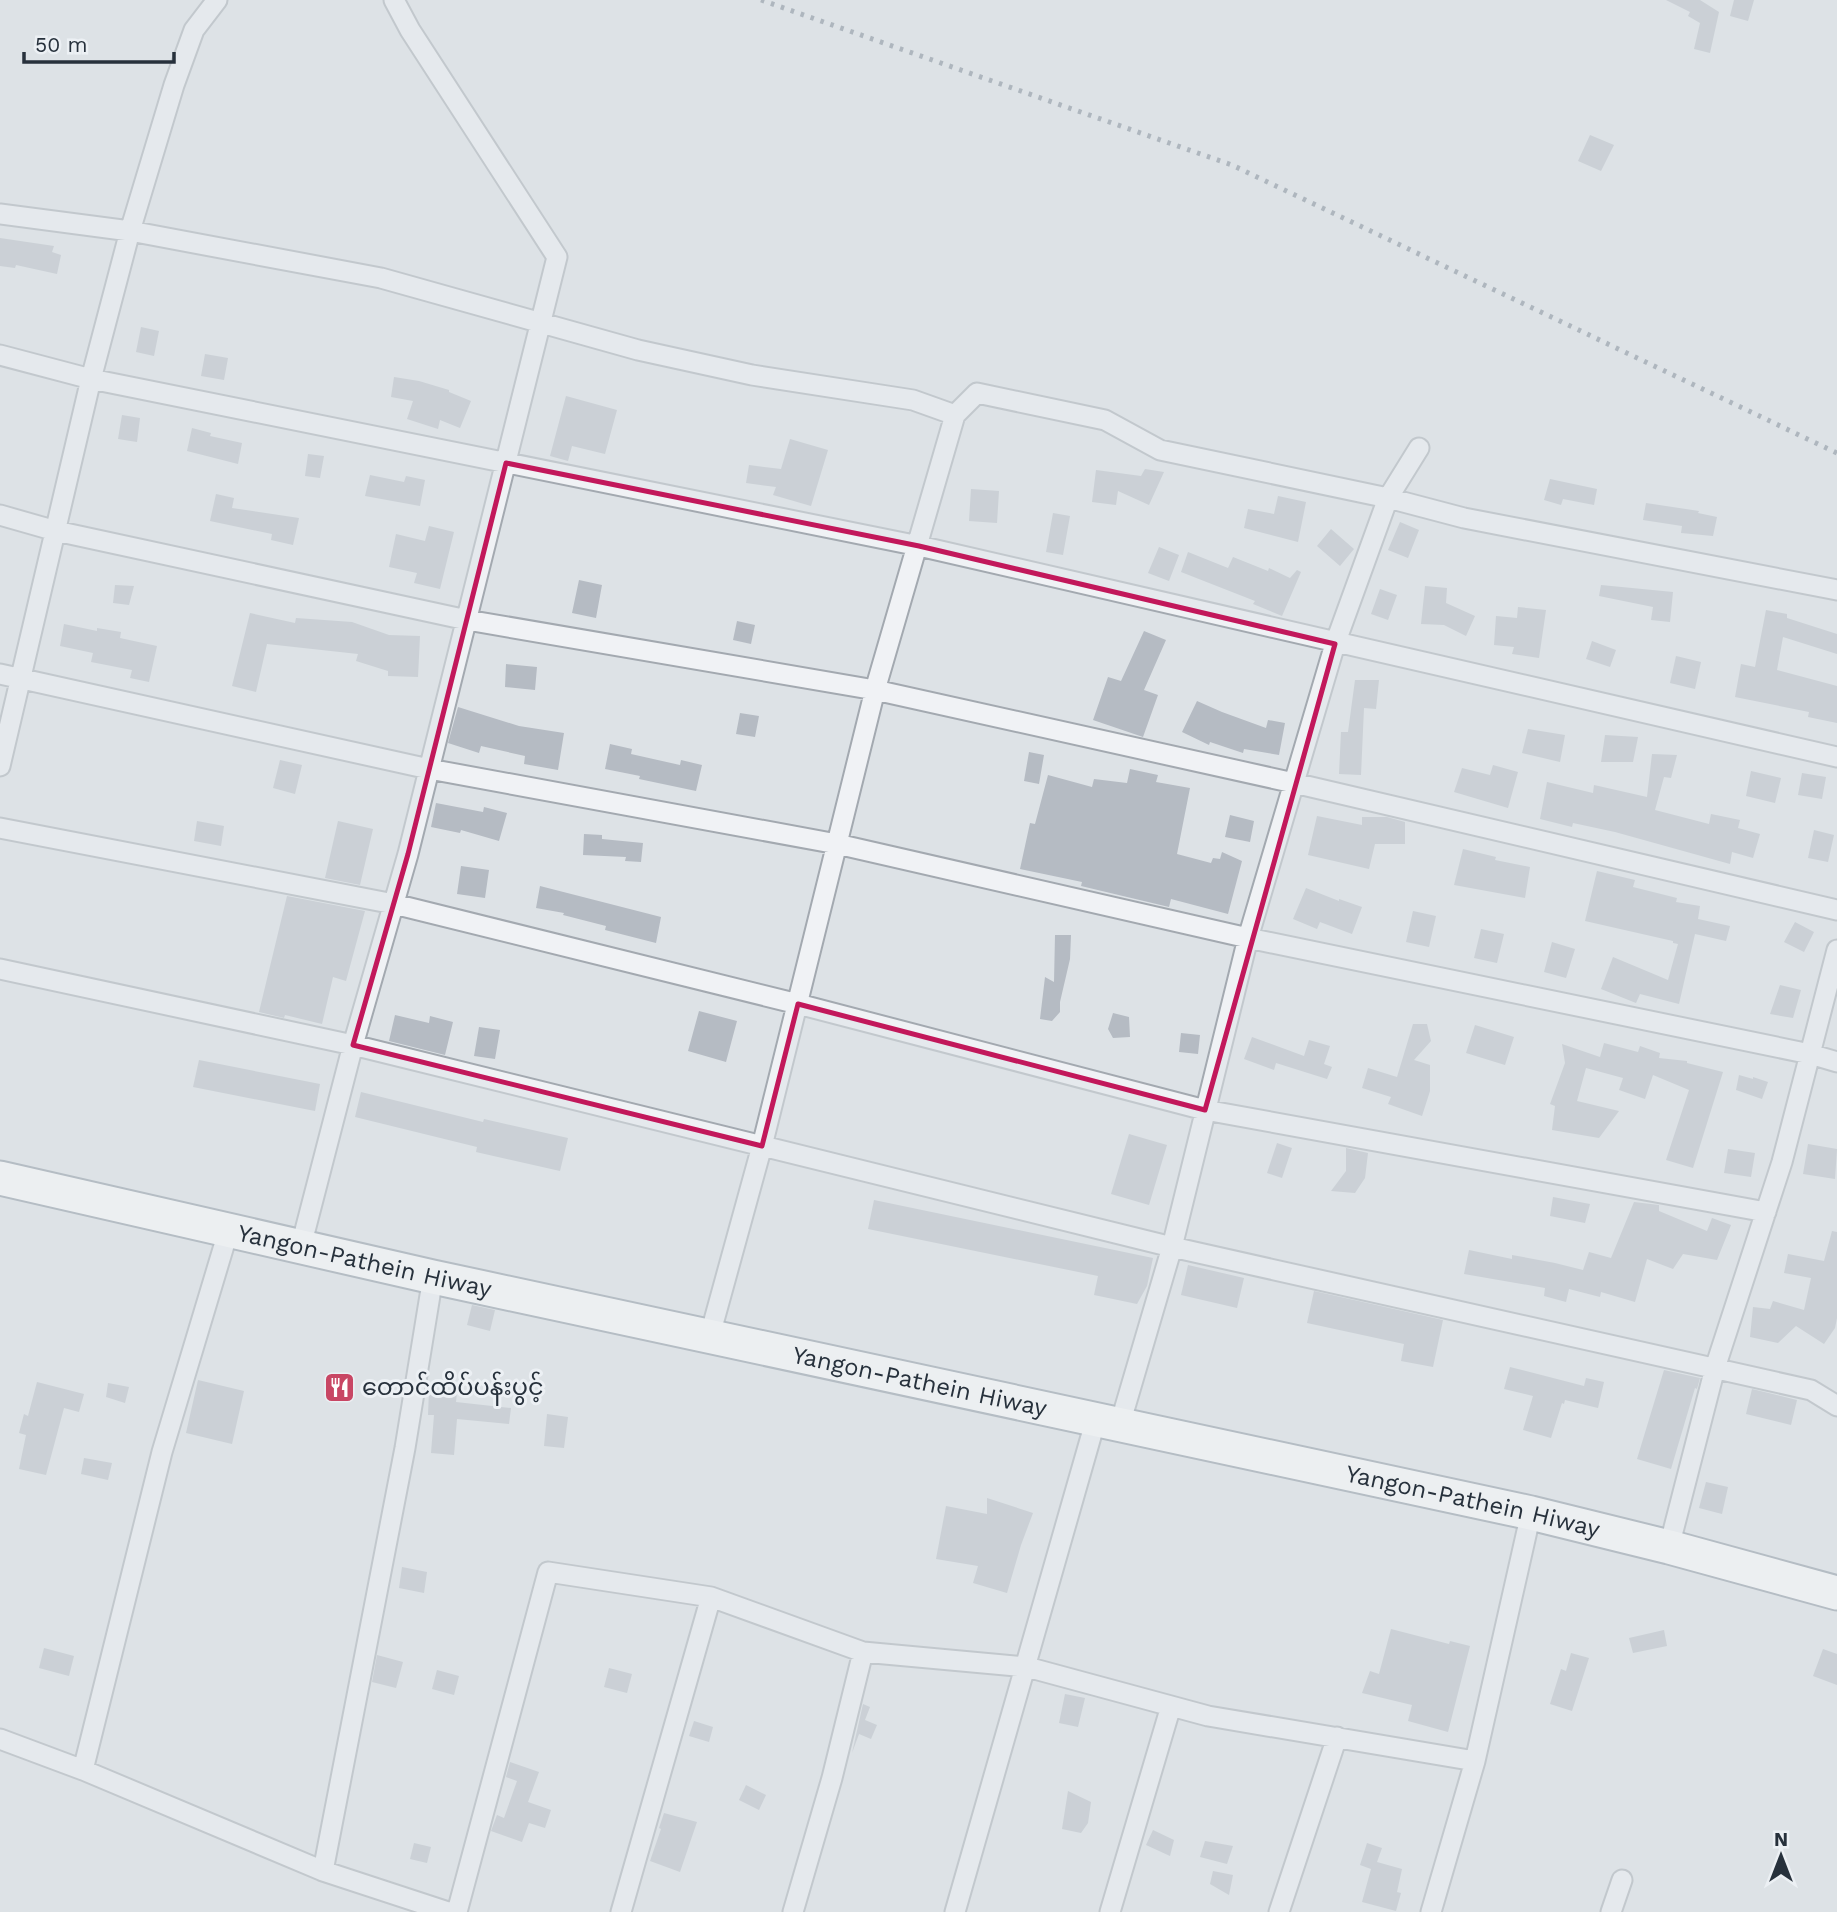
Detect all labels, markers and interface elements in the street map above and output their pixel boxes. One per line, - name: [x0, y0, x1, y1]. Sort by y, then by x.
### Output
- scale bar: [24, 21, 175, 65]
- text: 50 m: [35, 32, 87, 57]
- street label: Yangon-Pathein Hiway: [235, 1219, 495, 1303]
- street label: Yangon-Pathein Hiway: [790, 1341, 1050, 1423]
- restaurant icon: တောင်ထိပ်ပန်းပွင့်: [322, 1370, 356, 1404]
- place label: တောင်ထိပ်ပန်းပွင့်: [362, 1371, 544, 1406]
- street label: Yangon-Pathein Hiway: [1343, 1460, 1603, 1544]
- north arrow: [1746, 1821, 1816, 1891]
- text: N: [1774, 1828, 1788, 1851]

